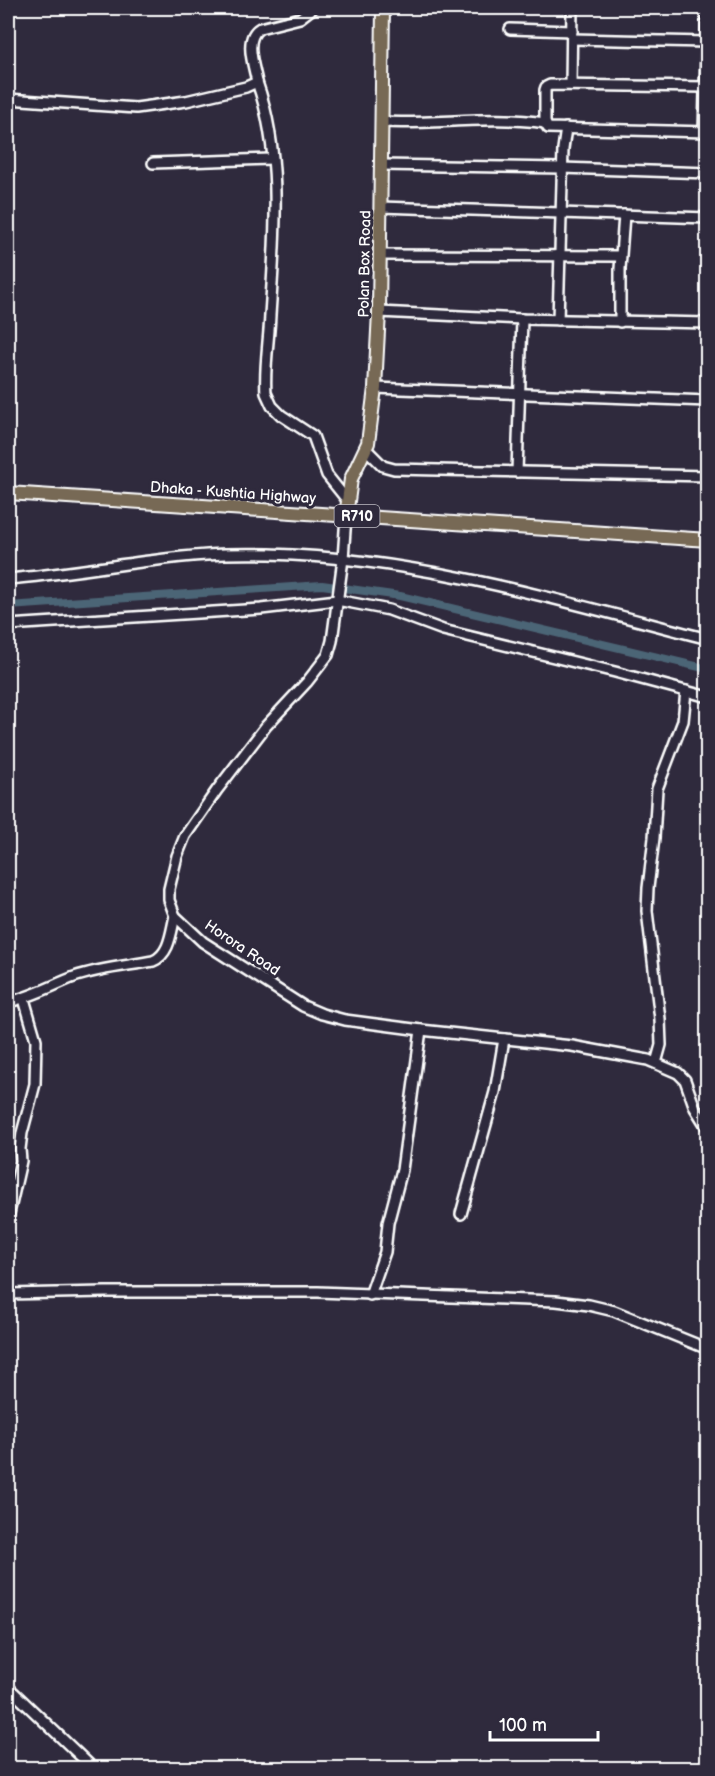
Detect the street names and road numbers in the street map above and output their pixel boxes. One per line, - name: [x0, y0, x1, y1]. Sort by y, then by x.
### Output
- street label: Polan Box Road: [355, 210, 375, 318]
- street label: Dhaka - Kushtia Highway: [149, 478, 317, 508]
- road number: R710: [334, 505, 380, 527]
- street label: Horora Road: [201, 916, 283, 980]

